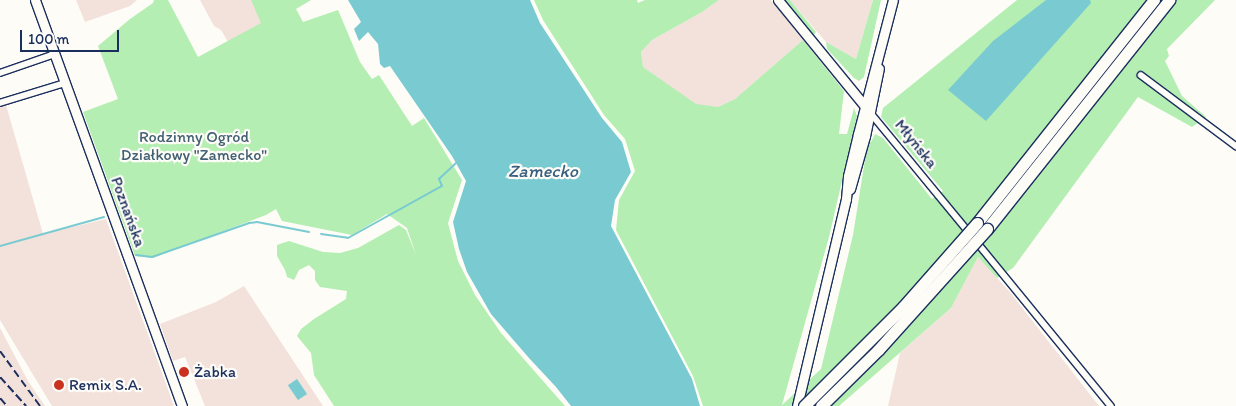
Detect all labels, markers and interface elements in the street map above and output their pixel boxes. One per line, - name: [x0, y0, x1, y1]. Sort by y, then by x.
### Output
- scale bar: [22, 20, 121, 52]
- text: 100 m: [28, 30, 69, 48]
- street label: Młyńska: [890, 116, 942, 172]
- park label: Rodzinny Ogród Działkowy "Zamecko": [121, 127, 267, 165]
- water label: Zamecko: [508, 160, 578, 182]
- street label: Poznańska: [106, 174, 150, 250]
- place label: Żabka: [194, 362, 236, 382]
- marker: Żabka: [178, 366, 190, 378]
- place label: Remix S.A.: [69, 375, 142, 395]
- marker: Remix S.A.: [53, 379, 65, 391]

